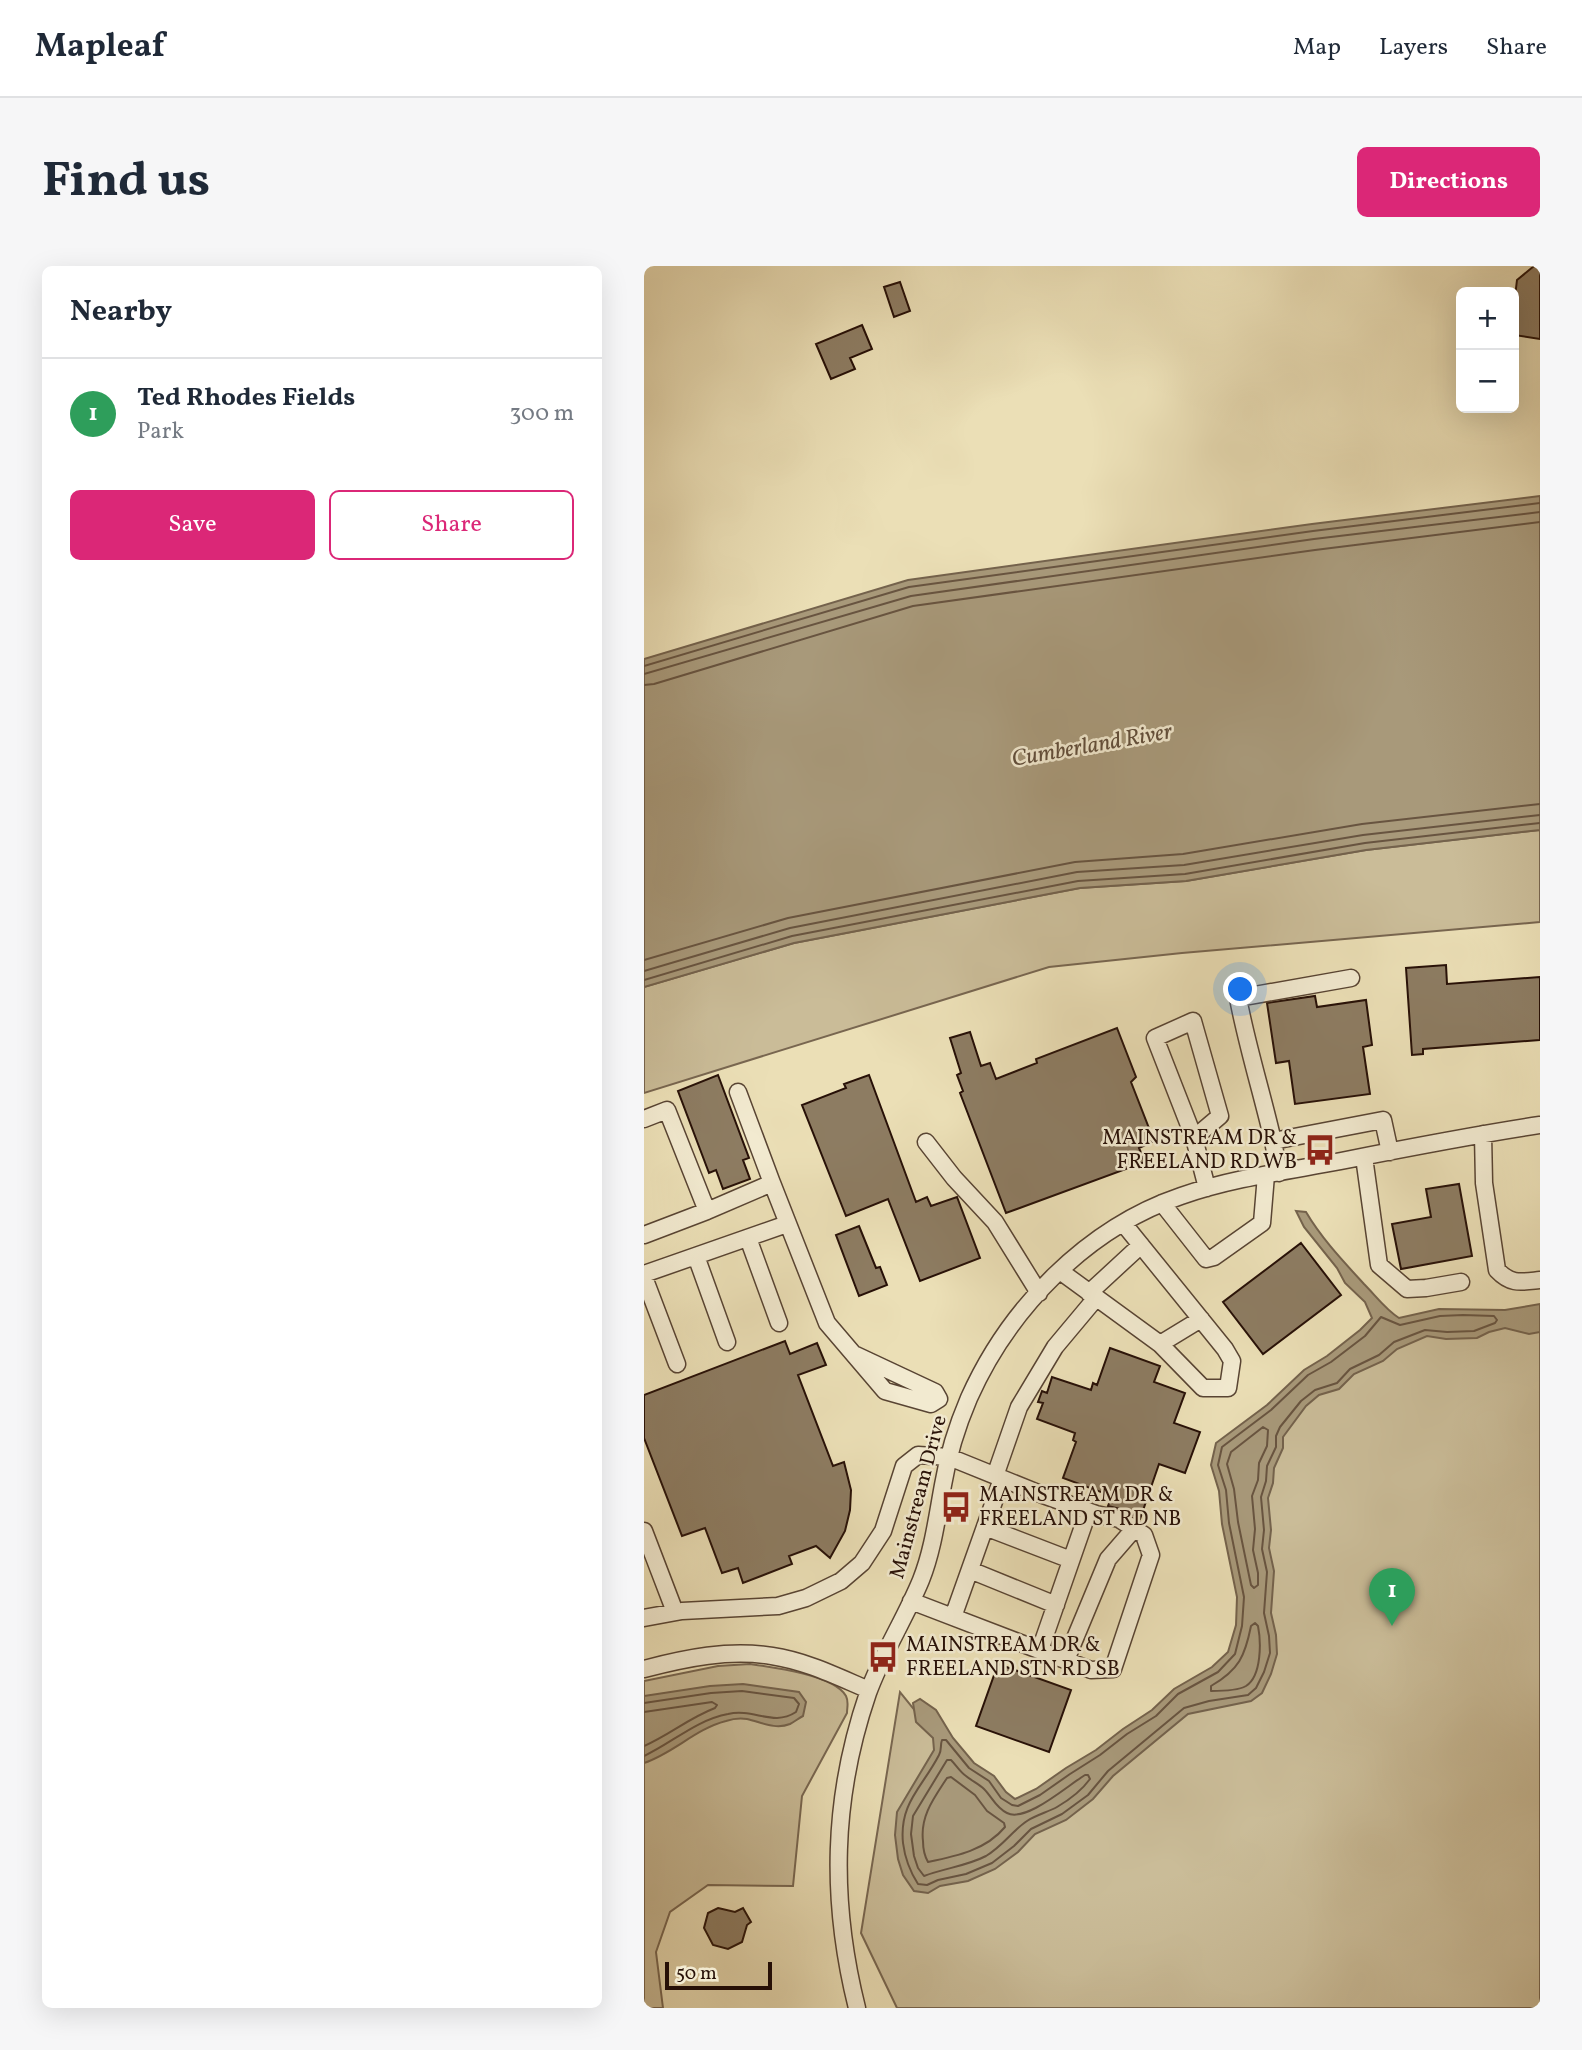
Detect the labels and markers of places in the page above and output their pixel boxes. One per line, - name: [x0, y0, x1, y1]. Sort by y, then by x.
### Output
- place label: MAINSTREAM DR & FREELAND RD WB: [1102, 1124, 1297, 1177]
- bus stop icon: MAINSTREAM DR & FREELAND RD WB: [1303, 1133, 1337, 1167]
- place label: MAINSTREAM DR & FREELAND ST RD NB: [979, 1481, 1181, 1534]
- bus stop icon: MAINSTREAM DR & FREELAND ST RD NB: [939, 1490, 973, 1524]
- pin: 1: [1369, 1568, 1415, 1626]
- place label: MAINSTREAM DR & FREELAND STN RD SB: [906, 1631, 1120, 1684]
- bus stop icon: MAINSTREAM DR & FREELAND STN RD SB: [866, 1640, 900, 1674]

